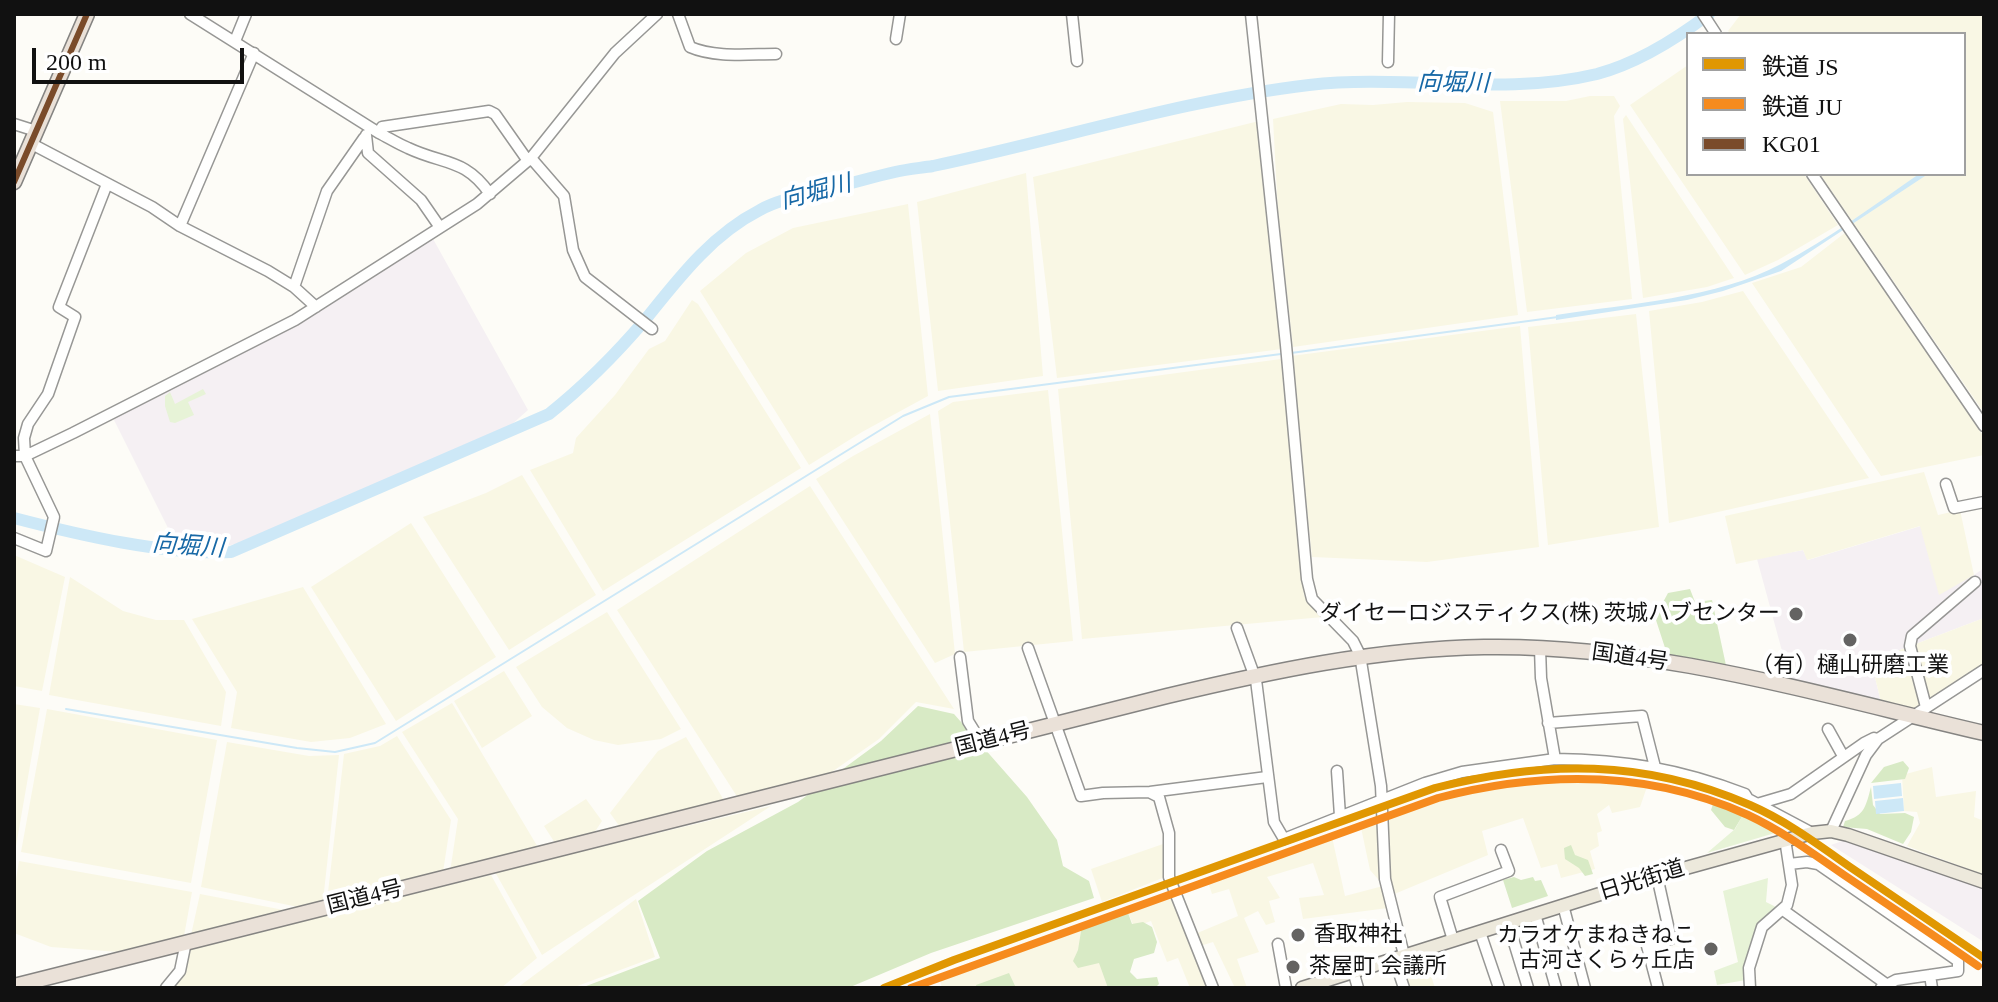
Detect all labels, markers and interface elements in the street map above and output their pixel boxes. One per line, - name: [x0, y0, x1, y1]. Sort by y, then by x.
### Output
- scale bar: [36, 32, 248, 82]
- legend: [1686, 32, 1966, 176]
- text: 200 m: [46, 49, 107, 75]
- text: 鉄道 JS: [1762, 54, 1839, 80]
- water label: 向堀川: [1417, 69, 1489, 99]
- text: 鉄道 JU: [1762, 94, 1843, 120]
- text: KG01: [1762, 131, 1821, 157]
- water label: 向堀川: [777, 170, 855, 216]
- water label: 向堀川: [151, 530, 225, 564]
- place label: ダイセーロジスティクス(株) 茨城ハブセンター: [1320, 601, 1780, 627]
- marker: ダイセーロジスティクス(株) 茨城ハブセンター: [1787, 605, 1805, 623]
- marker: （有）樋山研磨工業: [1841, 631, 1859, 649]
- street label: 国道4号: [1590, 640, 1670, 676]
- place label: （有）樋山研磨工業: [1751, 653, 1949, 679]
- street label: 国道4号: [952, 718, 1034, 762]
- street label: 日光街道: [1596, 856, 1688, 906]
- street label: 国道4号: [324, 876, 406, 920]
- place label: 香取神社: [1314, 922, 1402, 948]
- place label: カラオケまねきねこ 古河さくらヶ丘店: [1497, 923, 1695, 974]
- marker: 香取神社: [1289, 926, 1307, 944]
- marker: カラオケまねきねこ 古河さくらヶ丘店: [1702, 940, 1720, 958]
- place label: 茶屋町 会議所: [1309, 954, 1446, 980]
- marker: 茶屋町 会議所: [1284, 958, 1302, 976]

